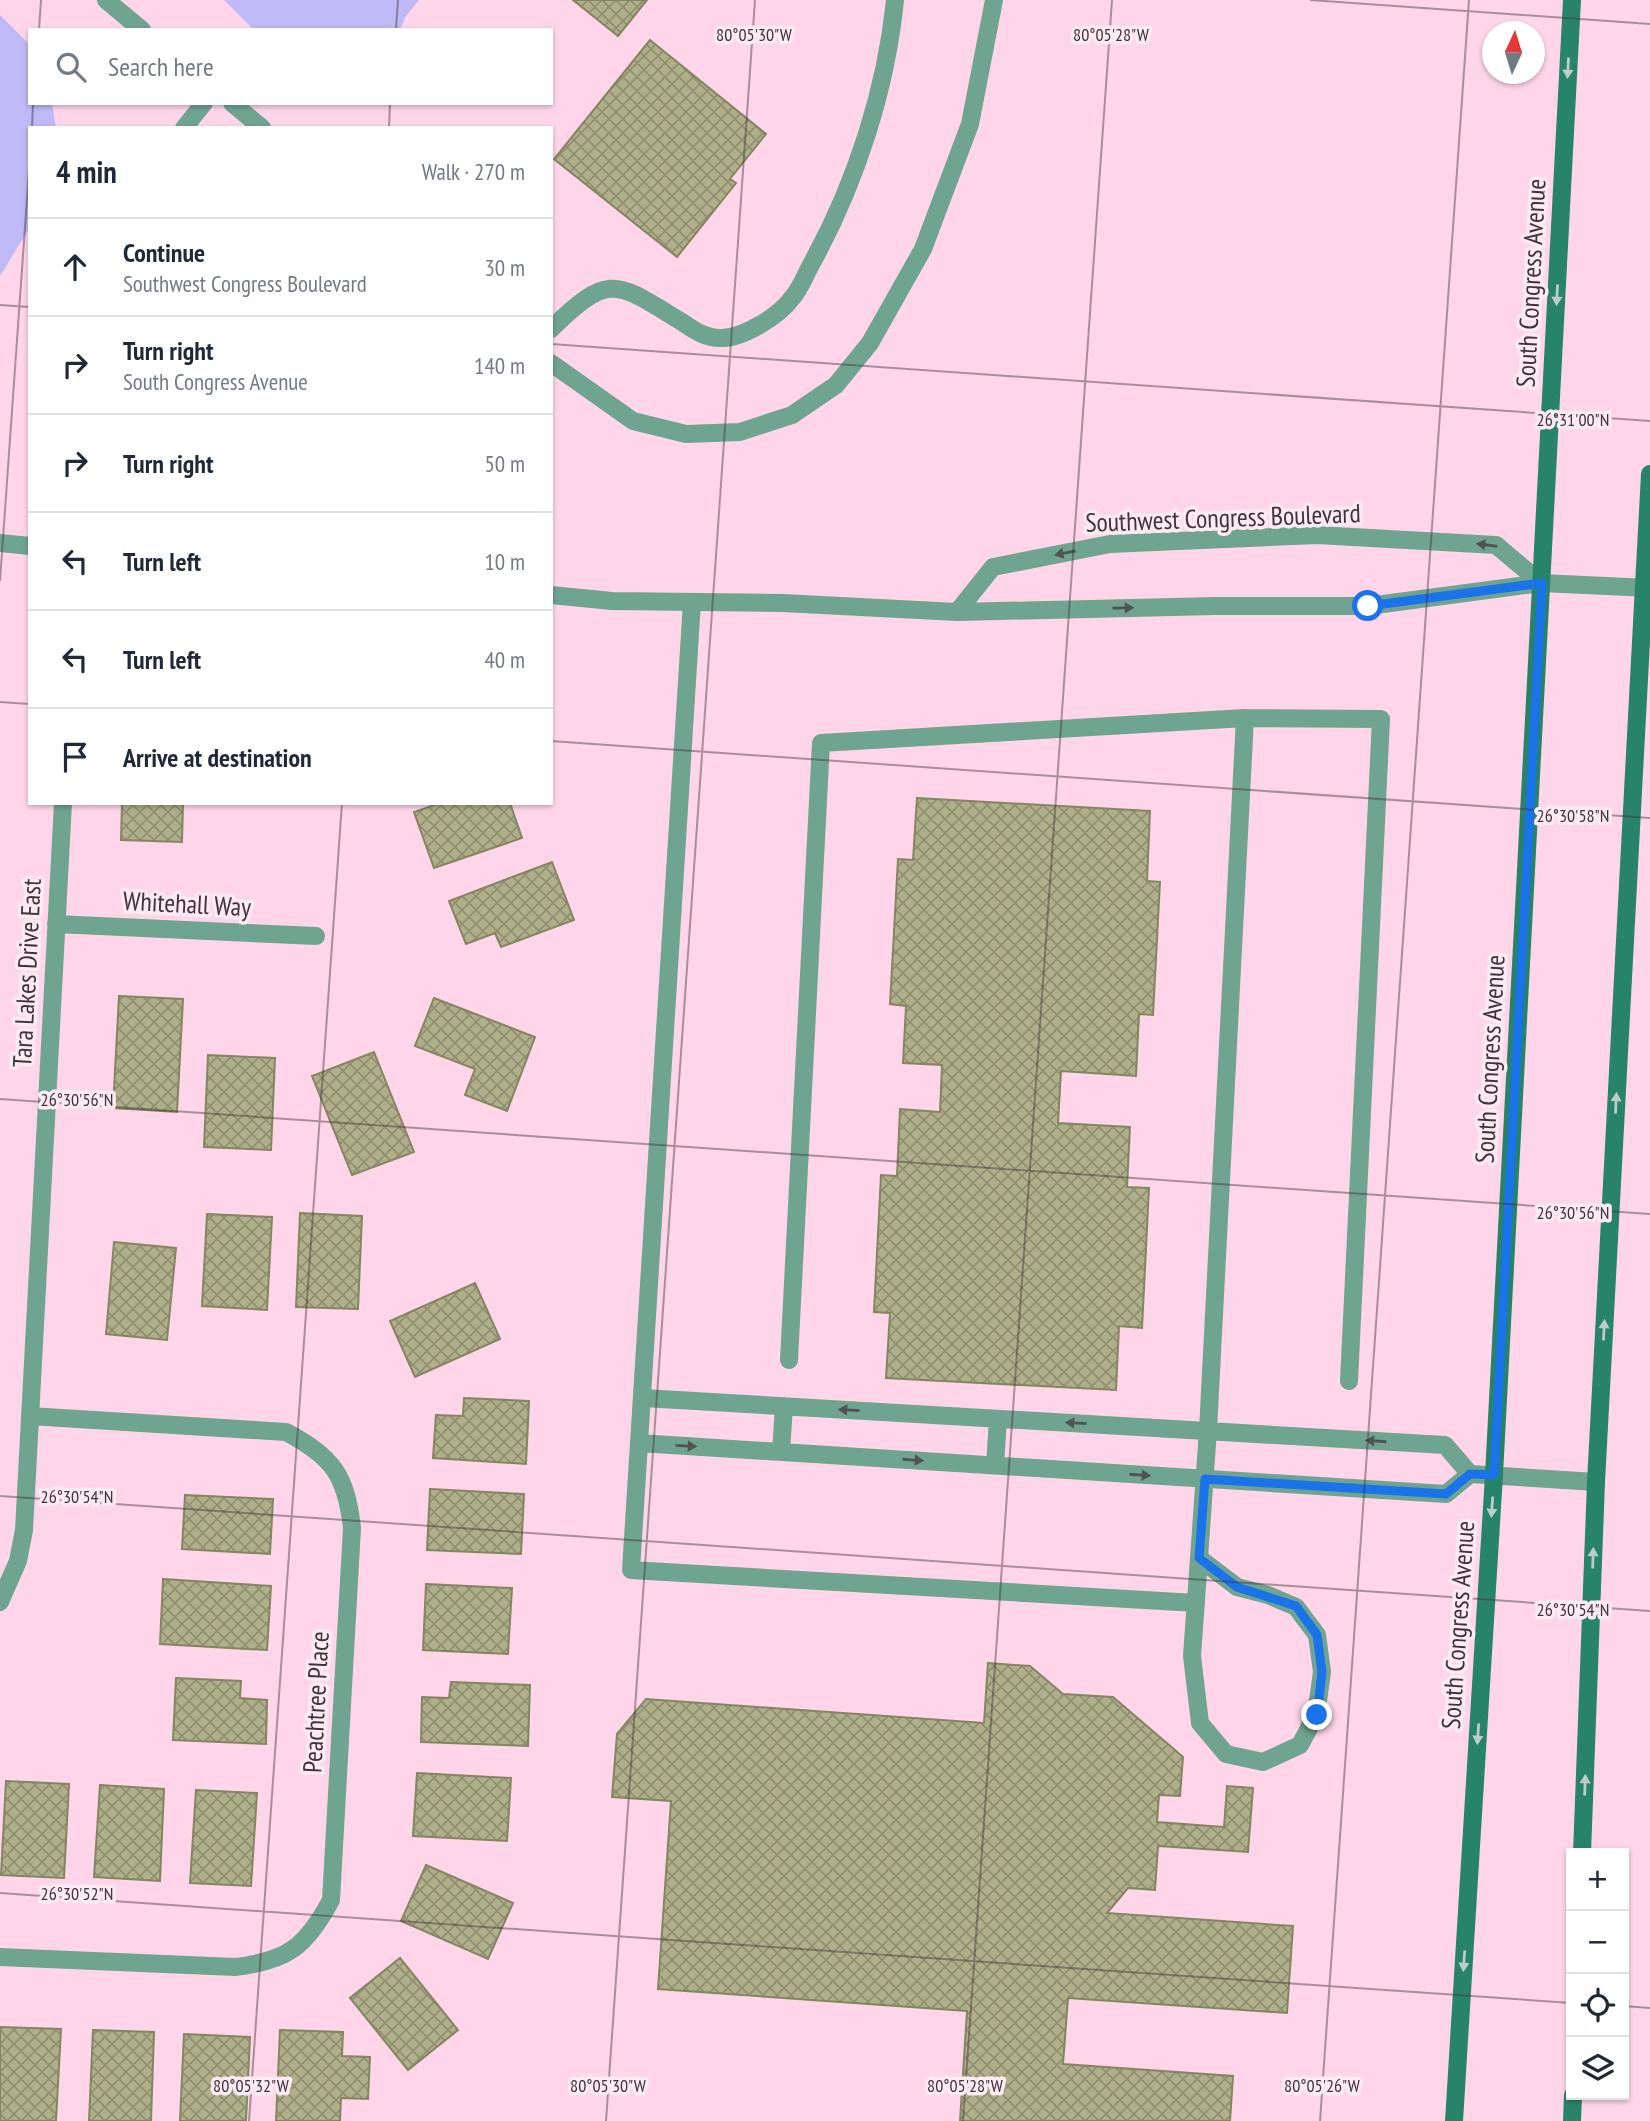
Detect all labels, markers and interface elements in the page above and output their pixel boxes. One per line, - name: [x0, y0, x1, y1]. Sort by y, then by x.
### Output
- north arrow: [1482, 21, 1545, 84]
- text: 80°05'30"W: [716, 23, 792, 46]
- text: 80°05'28"W: [1073, 23, 1149, 46]
- search box: [28, 28, 553, 105]
- icon: search: [52, 48, 90, 86]
- text: Search here: [108, 50, 214, 83]
- one-way arrow: [1563, 57, 1574, 79]
- text: 4 min: [56, 152, 117, 191]
- text: Walk · 270 m: [422, 157, 525, 186]
- street label: South Congress Avenue: [1509, 178, 1552, 388]
- text: Continue: [123, 236, 205, 269]
- icon: ahead: [56, 248, 94, 286]
- text: 30 m: [484, 253, 525, 282]
- text: Southwest Congress Boulevard: [123, 269, 367, 298]
- one-way arrow: [1551, 285, 1562, 307]
- text: Turn right: [123, 334, 214, 367]
- icon: right: [56, 346, 94, 384]
- text: 140 m: [474, 351, 525, 380]
- text: South Congress Avenue: [123, 367, 308, 396]
- text: 26°31'00"N: [1537, 408, 1609, 431]
- icon: right: [56, 444, 94, 482]
- text: Turn right: [123, 447, 214, 480]
- text: 50 m: [484, 449, 525, 478]
- street label: Southwest Congress Boulevard: [1085, 496, 1361, 539]
- one-way arrow: [1476, 540, 1498, 551]
- icon: left: [56, 542, 94, 580]
- text: Turn left: [123, 545, 201, 578]
- text: 10 m: [484, 547, 525, 576]
- one-way arrow: [1054, 547, 1076, 558]
- route start: [1352, 590, 1383, 621]
- one-way arrow: [1113, 602, 1135, 614]
- icon: left: [56, 640, 94, 678]
- text: Turn left: [123, 643, 201, 676]
- text: 40 m: [484, 645, 525, 674]
- icon: arrive: [56, 738, 94, 776]
- text: Arrive at destination: [123, 741, 312, 774]
- text: 26°30'58"N: [1537, 804, 1609, 827]
- street label: Tara Lakes Drive East: [5, 878, 48, 1068]
- street label: Whitehall Way: [122, 884, 252, 923]
- street label: South Congress Avenue: [1468, 954, 1511, 1164]
- text: 26°30'56"N: [41, 1088, 113, 1111]
- one-way arrow: [1611, 1092, 1622, 1114]
- text: 26°30'56"N: [1537, 1201, 1609, 1224]
- one-way arrow: [1599, 1319, 1610, 1341]
- one-way arrow: [838, 1404, 860, 1415]
- one-way arrow: [1065, 1417, 1087, 1428]
- one-way arrow: [1365, 1435, 1387, 1446]
- one-way arrow: [675, 1441, 697, 1452]
- one-way arrow: [902, 1455, 924, 1466]
- one-way arrow: [1129, 1469, 1151, 1480]
- text: 26°30'54"N: [41, 1485, 113, 1508]
- one-way arrow: [1486, 1496, 1497, 1518]
- street label: South Congress Avenue: [1434, 1520, 1481, 1730]
- one-way arrow: [1588, 1546, 1599, 1568]
- text: 26°30'54"N: [1537, 1598, 1609, 1621]
- street label: Peachtree Place: [295, 1630, 336, 1774]
- route end: [1301, 1699, 1332, 1730]
- one-way arrow: [1472, 1724, 1483, 1746]
- one-way arrow: [1579, 1774, 1590, 1796]
- map controls: [1566, 1848, 1629, 2100]
- button: +: [1566, 1848, 1629, 1911]
- text: 26°30'52"N: [41, 1882, 113, 1905]
- button: −: [1566, 1911, 1629, 1974]
- one-way arrow: [1458, 1951, 1469, 1973]
- button: locate: [1566, 1974, 1629, 2037]
- button: layers: [1566, 2037, 1629, 2100]
- text: 80°05'32"W: [213, 2074, 289, 2097]
- text: 80°05'30"W: [570, 2074, 646, 2097]
- text: 80°05'28"W: [927, 2074, 1003, 2097]
- text: 80°05'26"W: [1284, 2074, 1360, 2097]

